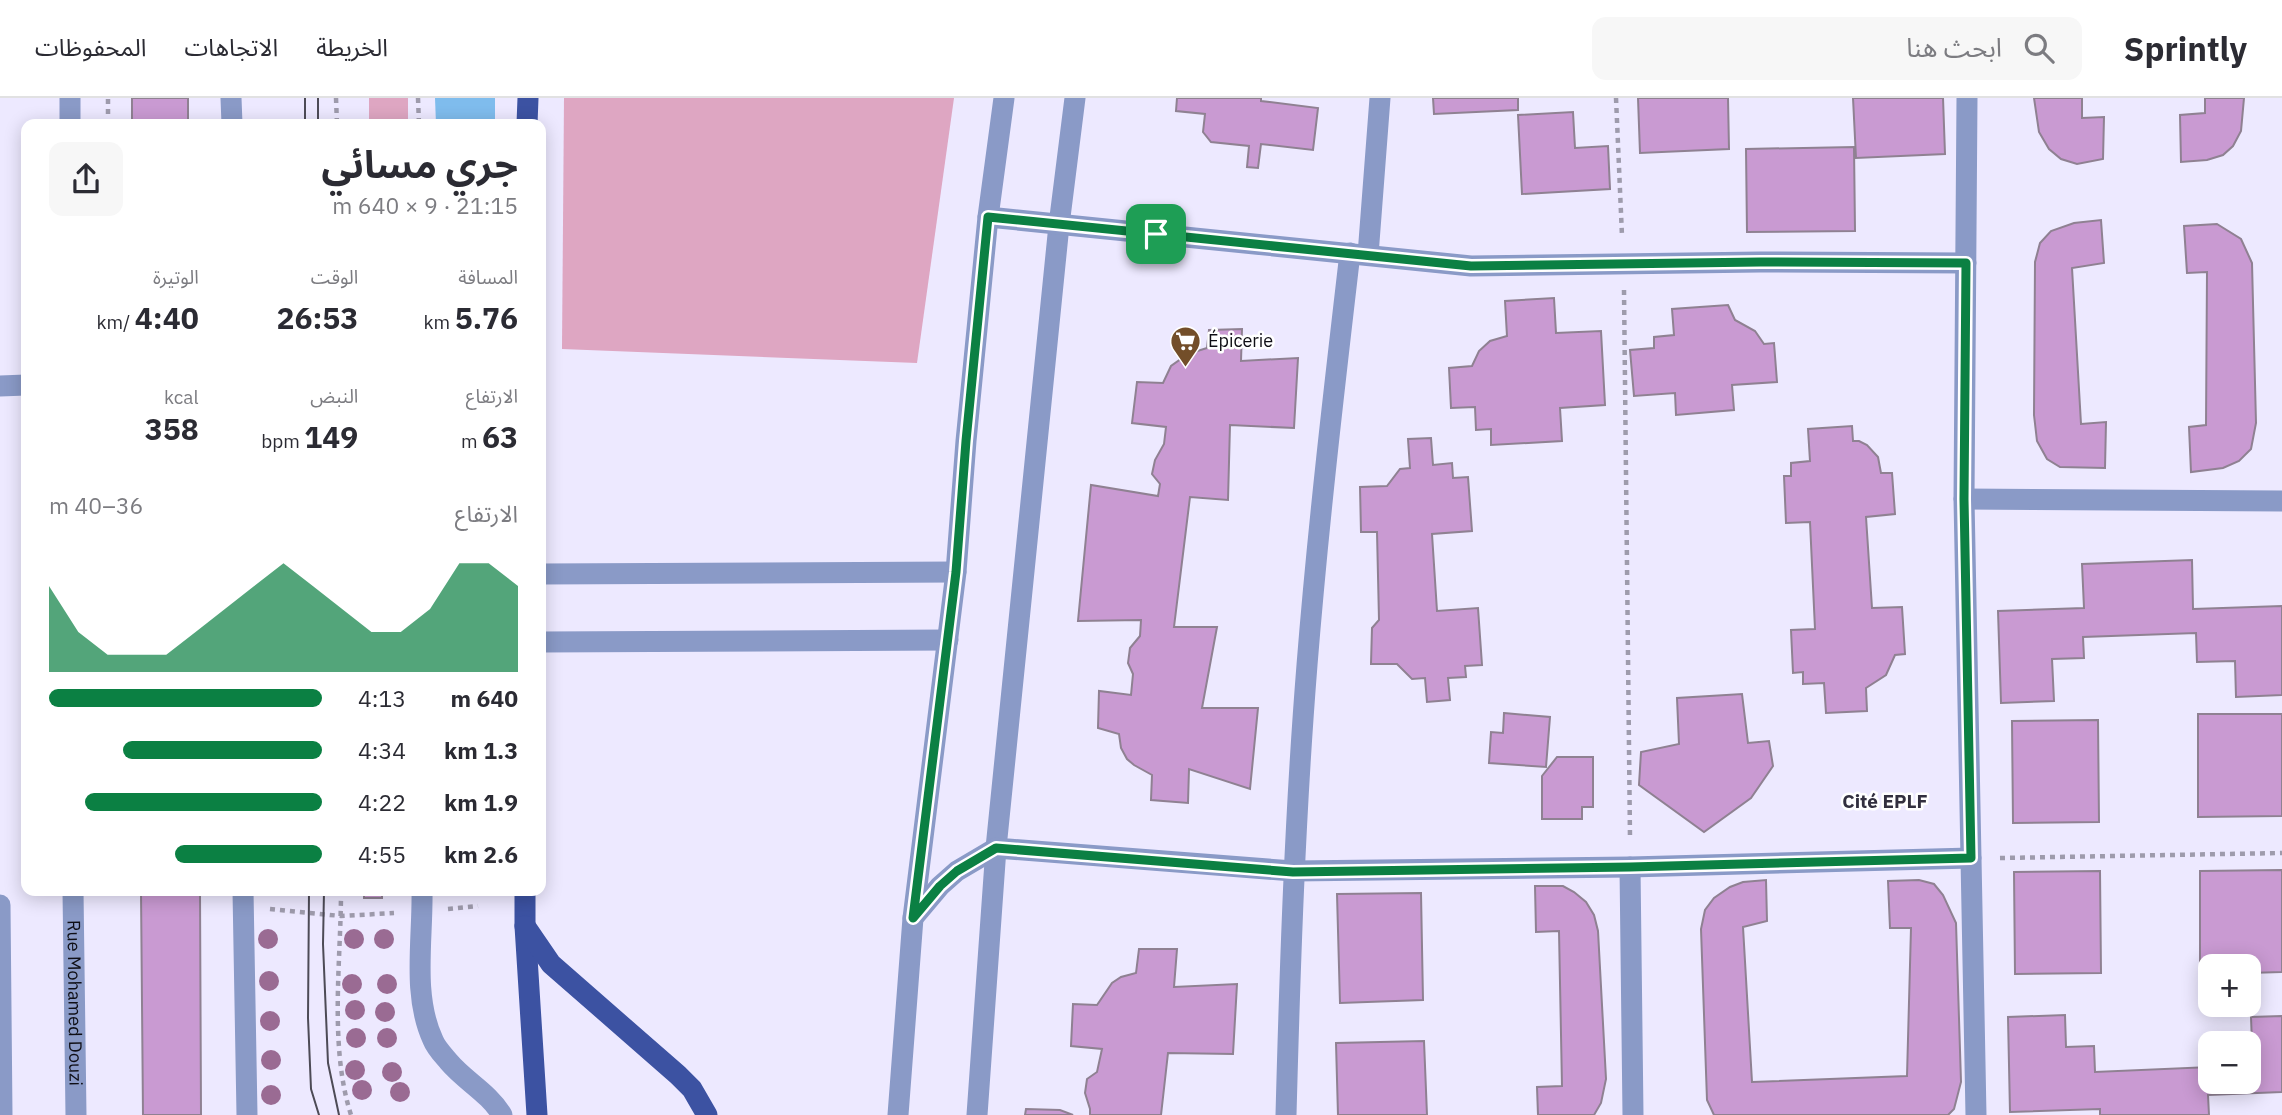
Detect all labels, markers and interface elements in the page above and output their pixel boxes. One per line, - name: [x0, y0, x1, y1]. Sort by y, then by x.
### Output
- search box: [1592, 17, 2082, 80]
- text: Sprintly: [2124, 27, 2247, 70]
- icon: search: [2020, 29, 2058, 67]
- text: ابحث هنا: [1906, 30, 2002, 64]
- text: المحفوظات: [35, 31, 146, 63]
- text: الاتجاهات: [184, 31, 278, 63]
- text: الخريطة: [316, 31, 388, 63]
- text: جري مسائي: [321, 139, 518, 188]
- button: share: [49, 142, 123, 216]
- text: 21:15 · 9 × 640 m: [332, 190, 518, 220]
- pin: [1126, 204, 1186, 264]
- icon: arrive: [1137, 215, 1175, 253]
- text: الوتيرة: [153, 265, 199, 289]
- text: الوقت: [311, 265, 358, 289]
- text: المسافة: [458, 265, 518, 289]
- text: 4:40: [135, 298, 199, 337]
- text: 26:53: [276, 298, 358, 337]
- text: 5.76: [455, 298, 518, 337]
- text: /km: [96, 310, 135, 334]
- text: km: [424, 310, 455, 334]
- supermarket icon: Épicerie: [1168, 324, 1202, 368]
- place label: Épicerie: [1208, 329, 1273, 352]
- text: النبض: [310, 384, 358, 408]
- text: الارتفاع: [466, 384, 518, 408]
- text: kcal: [164, 385, 199, 409]
- text: 358: [145, 409, 199, 448]
- text: 149: [304, 417, 358, 456]
- text: 63: [482, 417, 518, 456]
- text: bpm: [261, 429, 304, 453]
- text: m: [461, 429, 482, 453]
- text: 36–40 m: [49, 490, 143, 520]
- text: الارتفاع: [455, 498, 518, 528]
- text: 4:13: [358, 683, 406, 713]
- text: 640 m: [451, 683, 518, 713]
- text: 4:34: [358, 735, 406, 765]
- text: 1.3 km: [444, 735, 518, 765]
- text: 4:22: [358, 787, 406, 817]
- text: 1.9 km: [444, 787, 518, 817]
- district label: Cité EPLF: [1842, 789, 1928, 813]
- text: 4:55: [358, 839, 406, 869]
- text: 2.6 km: [444, 839, 518, 869]
- street label: Rue Mohamed Douzi: [62, 920, 88, 1086]
- map controls: [2198, 954, 2261, 1094]
- button: +: [2198, 954, 2261, 1017]
- button: −: [2198, 1031, 2261, 1094]

